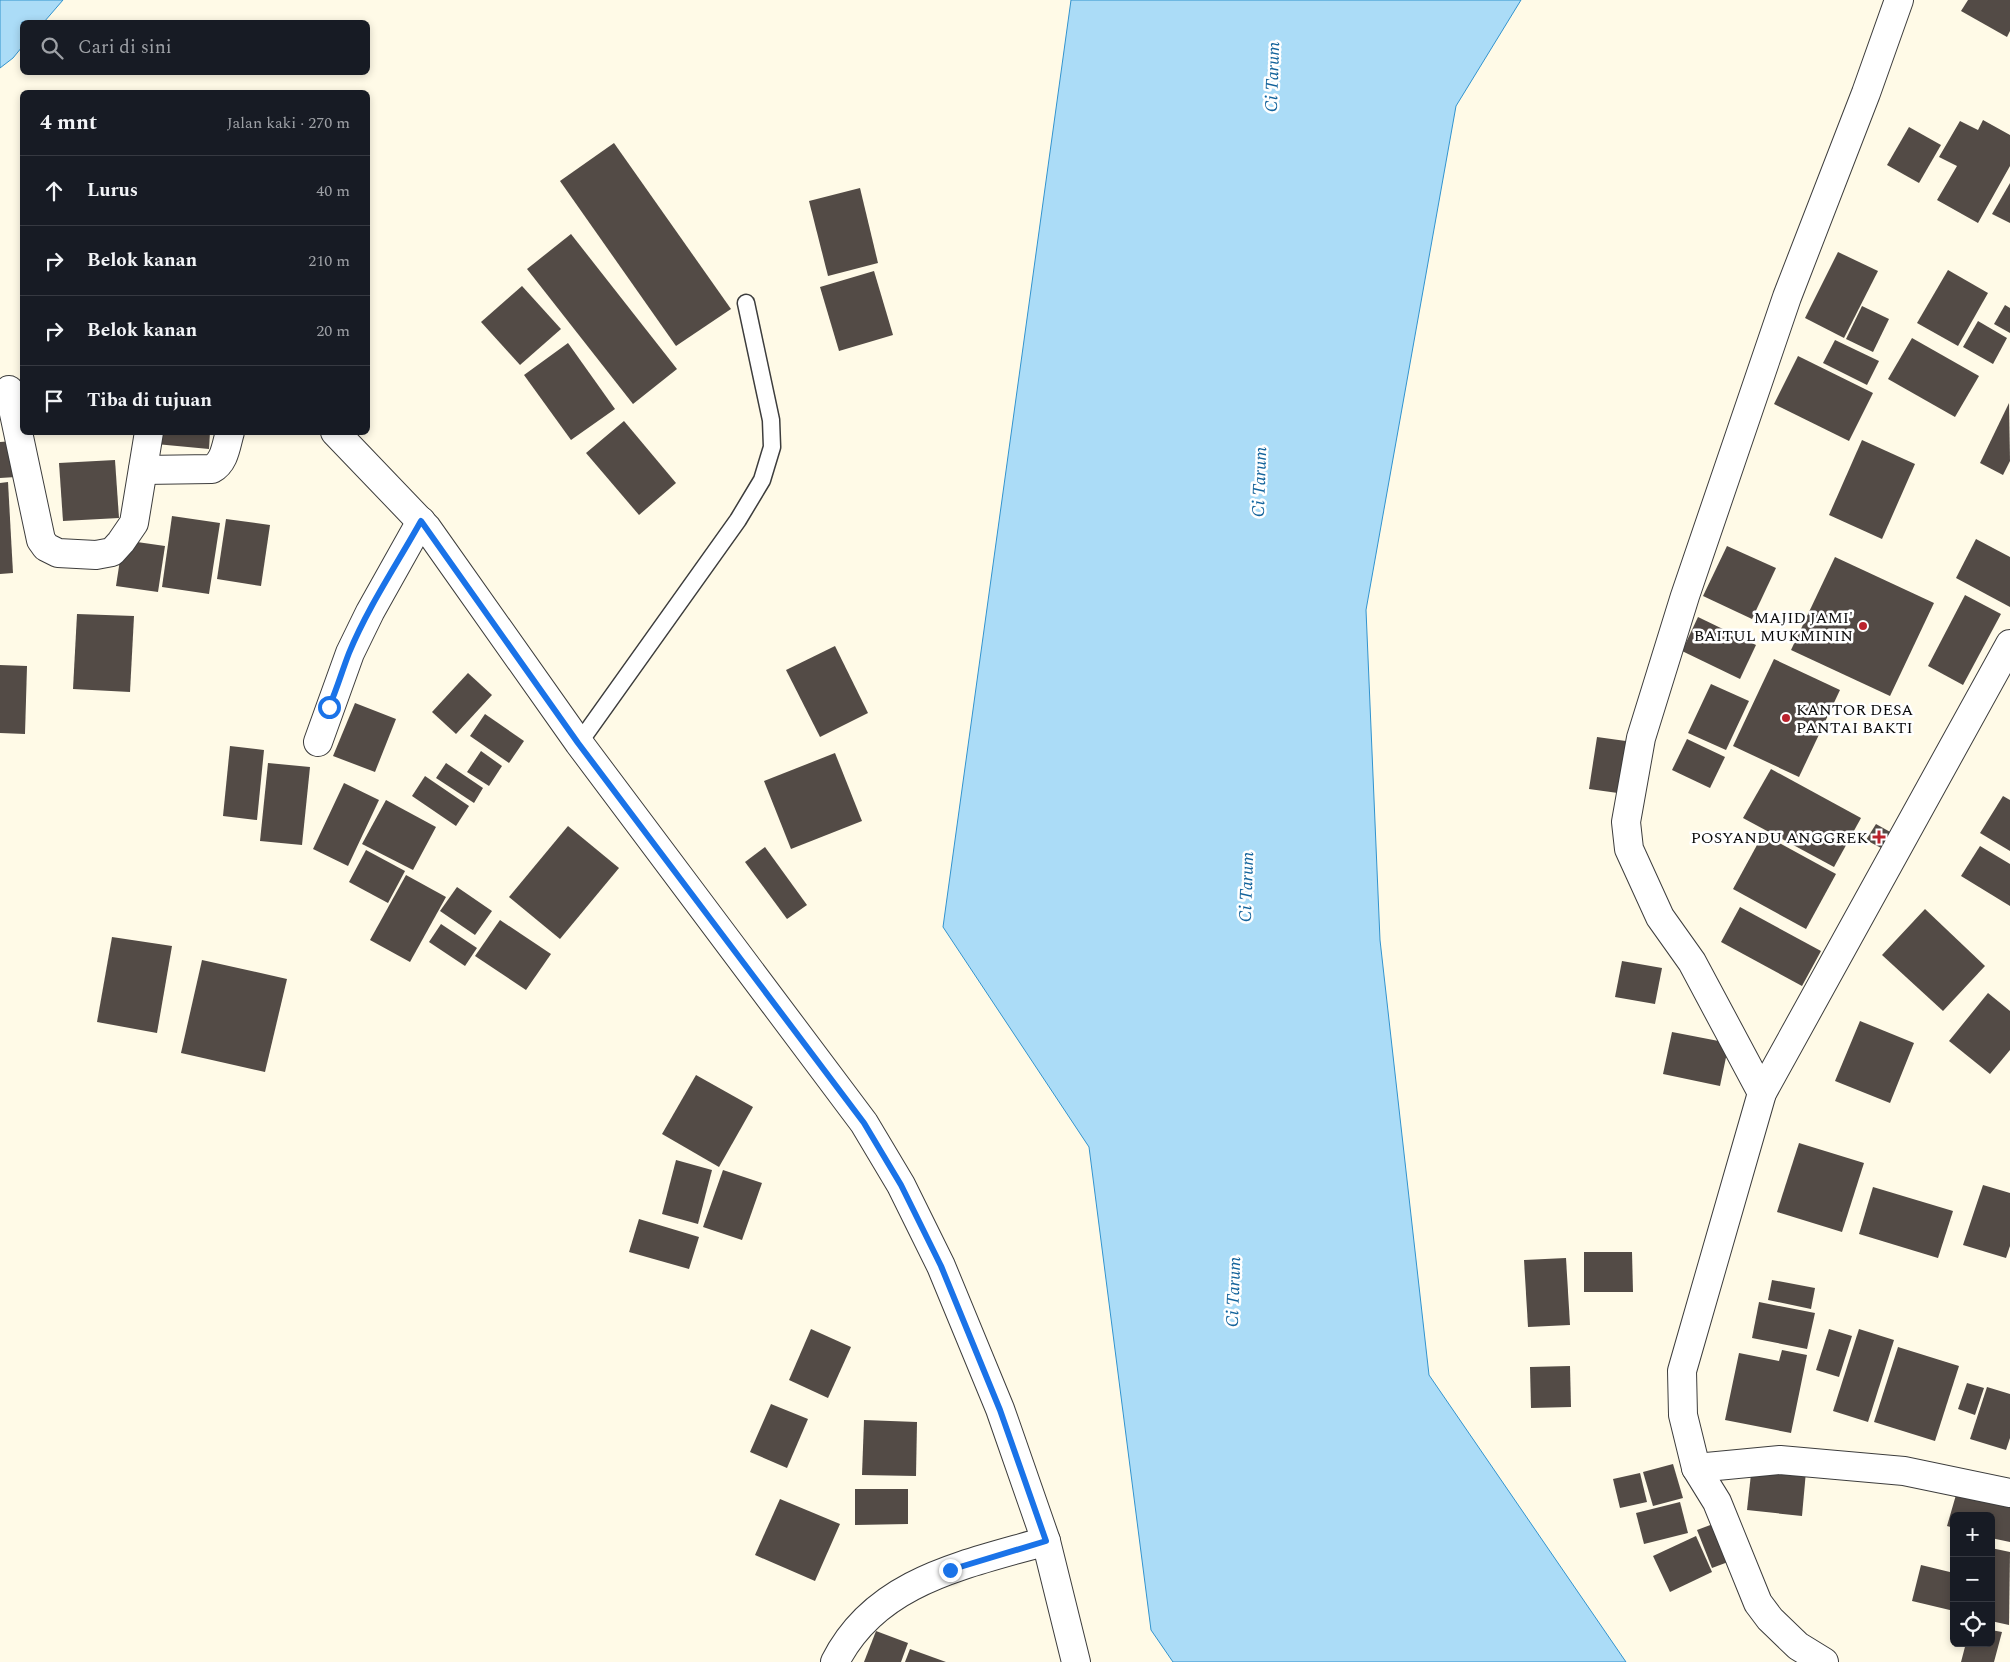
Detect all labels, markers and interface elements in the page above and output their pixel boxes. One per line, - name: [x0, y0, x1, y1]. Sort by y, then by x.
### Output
- search box: [20, 20, 370, 75]
- text: Cari di sini: [78, 33, 172, 62]
- icon: search: [38, 34, 66, 62]
- water label: Ci Tarum: [1258, 41, 1287, 113]
- text: 4 mnt: [40, 107, 97, 139]
- text: Jalan kaki · 270 m: [227, 111, 350, 135]
- text: Lurus: [87, 176, 138, 205]
- icon: ahead: [40, 177, 68, 205]
- text: 40 m: [316, 179, 350, 203]
- text: Belok kanan: [87, 246, 197, 275]
- icon: right: [40, 247, 68, 275]
- text: 210 m: [308, 249, 350, 273]
- text: Belok kanan: [87, 316, 197, 345]
- icon: right: [40, 317, 68, 345]
- text: 20 m: [316, 319, 350, 343]
- text: Tiba di tujuan: [87, 386, 212, 415]
- icon: arrive: [40, 387, 68, 415]
- water label: Ci Tarum: [1245, 446, 1274, 518]
- place label: MAJID JAMI' BAITUL MUKMININ: [1694, 606, 1853, 648]
- marker: MAJID JAMI' BAITUL MUKMININ: [1857, 620, 1869, 632]
- route start: [318, 696, 341, 719]
- place label: KANTOR DESA PANTAI BAKTI: [1796, 698, 1913, 740]
- marker: KANTOR DESA PANTAI BAKTI: [1780, 712, 1792, 724]
- place label: POSYANDU ANGGREK: [1691, 826, 1868, 850]
- marker: POSYANDU ANGGREK: [1872, 830, 1886, 844]
- water label: Ci Tarum: [1232, 851, 1261, 923]
- water label: Ci Tarum: [1219, 1256, 1248, 1328]
- map controls: [1950, 1512, 1995, 1647]
- button: +: [1950, 1512, 1995, 1557]
- button: −: [1950, 1557, 1995, 1602]
- route end: [939, 1559, 962, 1582]
- button: locate: [1950, 1602, 1995, 1647]

